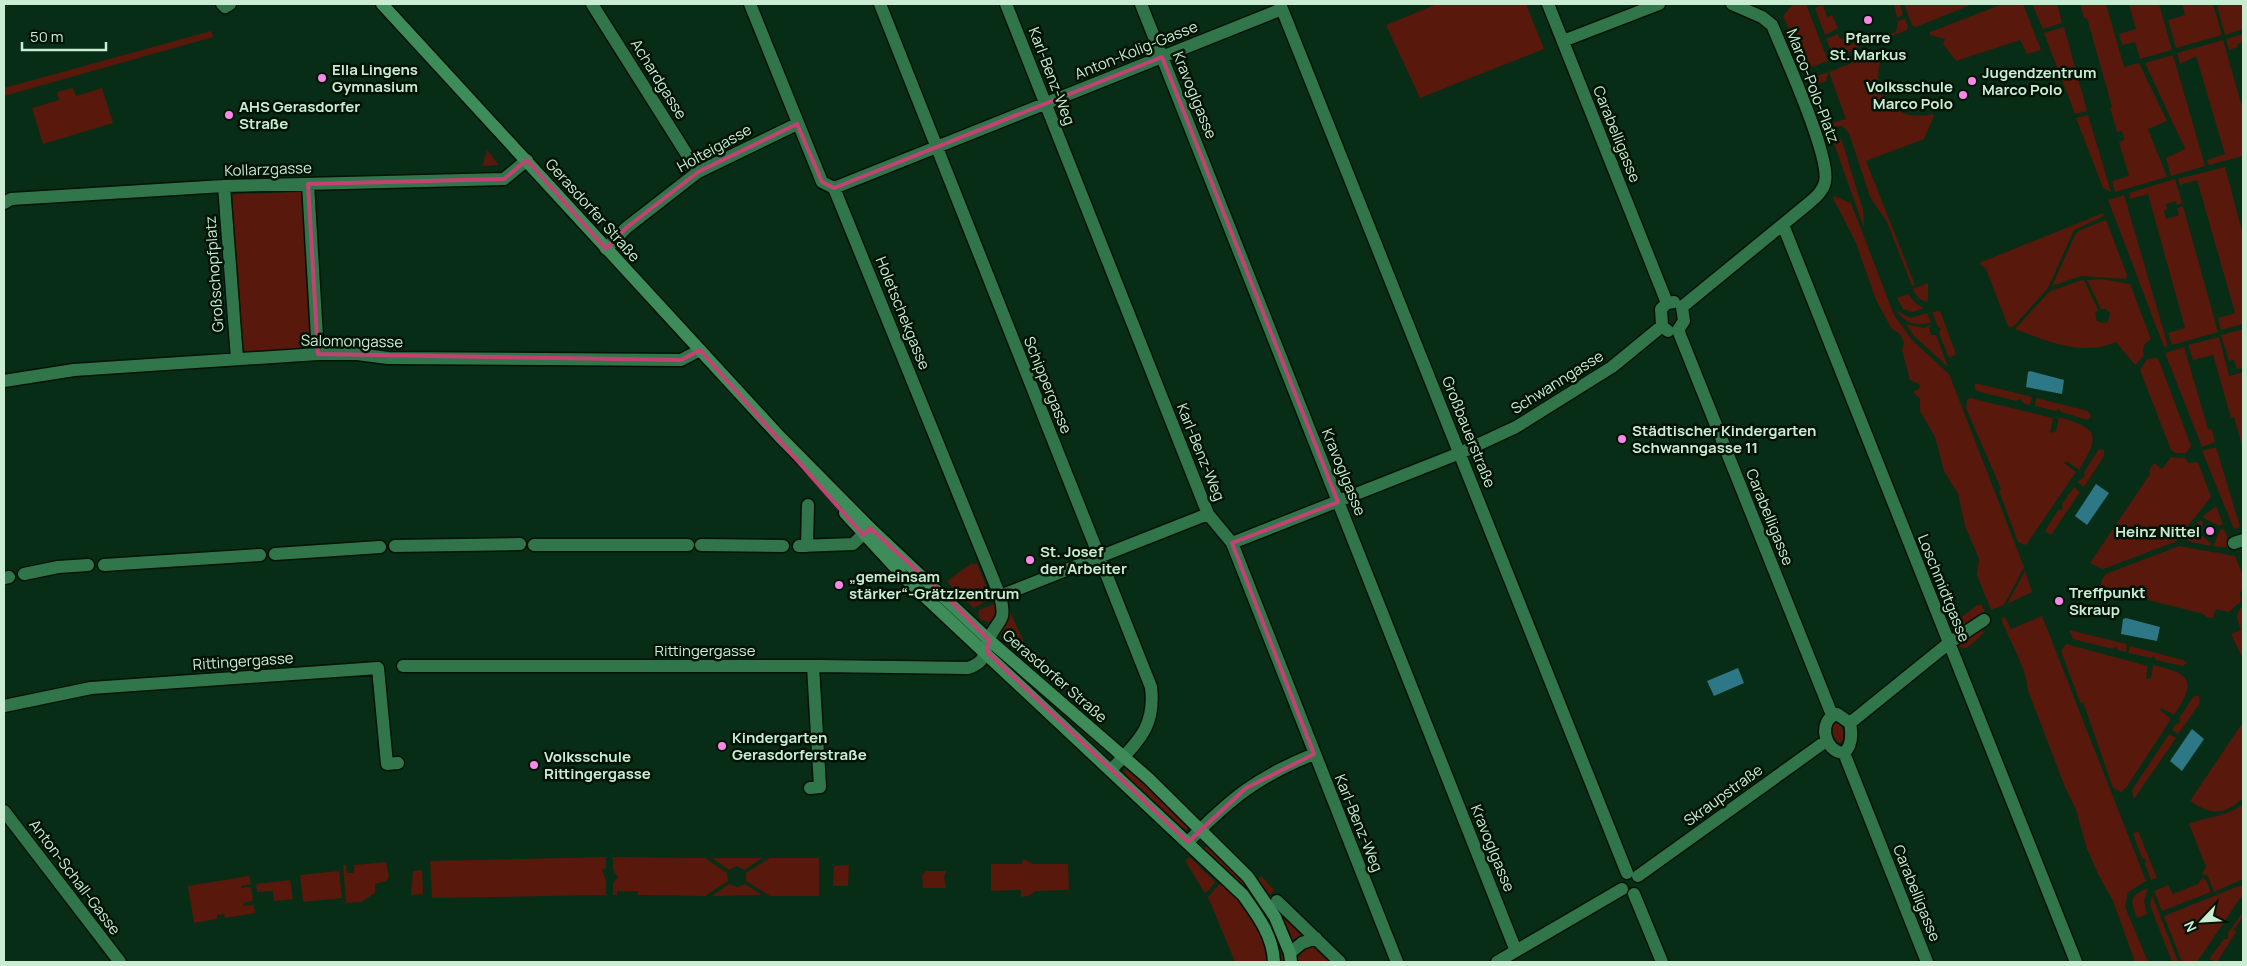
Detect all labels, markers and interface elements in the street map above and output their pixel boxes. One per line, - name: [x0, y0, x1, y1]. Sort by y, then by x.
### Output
- marker: Pfarre St. Markus: [1862, 14, 1874, 26]
- street label: Anton-Kolig-Gasse: [1071, 16, 1201, 84]
- scale bar: [22, 20, 106, 52]
- street label: Karl-Benz-Weg: [1024, 24, 1080, 128]
- text: 50 m: [30, 26, 64, 47]
- street label: Marco-Polo-Platz: [1782, 26, 1844, 146]
- place label: Pfarre St. Markus: [1830, 27, 1906, 65]
- street label: Achardgasse: [626, 35, 692, 123]
- street label: Kravoglgasse: [1168, 48, 1222, 142]
- place label: Ella Lingens Gymnasium: [332, 59, 418, 97]
- place label: Jugendzentrum Marco Polo: [1982, 62, 2096, 100]
- marker: Ella Lingens Gymnasium: [316, 72, 328, 84]
- marker: Jugendzentrum Marco Polo: [1966, 75, 1978, 87]
- place label: Volksschule Marco Polo: [1866, 76, 1953, 114]
- street label: Carabelligasse: [1588, 83, 1646, 186]
- marker: Volksschule Marco Polo: [1957, 89, 1969, 101]
- place label: AHS Gerasdorfer Straße: [239, 96, 360, 134]
- marker: AHS Gerasdorfer Straße: [223, 109, 235, 121]
- street label: Holteigasse: [673, 119, 755, 177]
- street label: Gerasdorfer Straße: [541, 154, 645, 266]
- street label: Kollarzgasse: [224, 157, 312, 181]
- street label: Großschopfplatz: [199, 215, 229, 333]
- street label: Holetschekgasse: [871, 253, 935, 373]
- street label: Salomongasse: [301, 330, 403, 352]
- street label: Schippergasse: [1019, 333, 1077, 437]
- street label: Schwanngasse: [1507, 345, 1607, 419]
- street label: Großbauerstraße: [1437, 373, 1501, 491]
- street label: Karl-Benz-Weg: [1172, 400, 1230, 504]
- place label: Städtischer Kindergarten Schwanngasse 11: [1632, 420, 1816, 458]
- street label: Kravoglgasse: [1317, 425, 1371, 519]
- marker: Städtischer Kindergarten Schwanngasse 11: [1616, 433, 1628, 445]
- street label: Carabelligasse: [1741, 466, 1799, 569]
- place label: Heinz Nittel: [2115, 521, 2200, 542]
- marker: Heinz Nittel: [2204, 525, 2216, 537]
- street label: Loschmidtgasse: [1913, 531, 1975, 645]
- place label: St. Josef der Arbeiter: [1040, 541, 1127, 579]
- marker: St. Josef der Arbeiter: [1024, 554, 1036, 566]
- place label: „gemeinsam stärker“-Grätzlzentrum: [849, 566, 1019, 604]
- marker: „gemeinsam stärker“-Grätzlzentrum: [833, 579, 845, 591]
- place label: Treffpunkt Skraup: [2069, 582, 2146, 620]
- marker: Treffpunkt Skraup: [2053, 595, 2065, 607]
- street label: Gerasdorfer Straße: [998, 625, 1112, 728]
- street label: Rittingergasse: [655, 640, 756, 661]
- street label: Rittingergasse: [192, 647, 294, 675]
- place label: Kindergarten Gerasdorferstraße: [732, 727, 867, 765]
- marker: Kindergarten Gerasdorferstraße: [716, 740, 728, 752]
- place label: Volksschule Rittingergasse: [544, 746, 651, 784]
- marker: Volksschule Rittingergasse: [528, 759, 540, 771]
- street label: Skraupstraße: [1679, 759, 1767, 831]
- street label: Karl-Benz-Weg: [1330, 771, 1388, 875]
- street label: Kravoglgasse: [1466, 801, 1520, 895]
- street label: Anton-Schall-Gasse: [25, 815, 126, 939]
- street label: Carabelligasse: [1888, 842, 1946, 945]
- north arrow: [2177, 896, 2227, 946]
- text: N: [2179, 918, 2201, 935]

